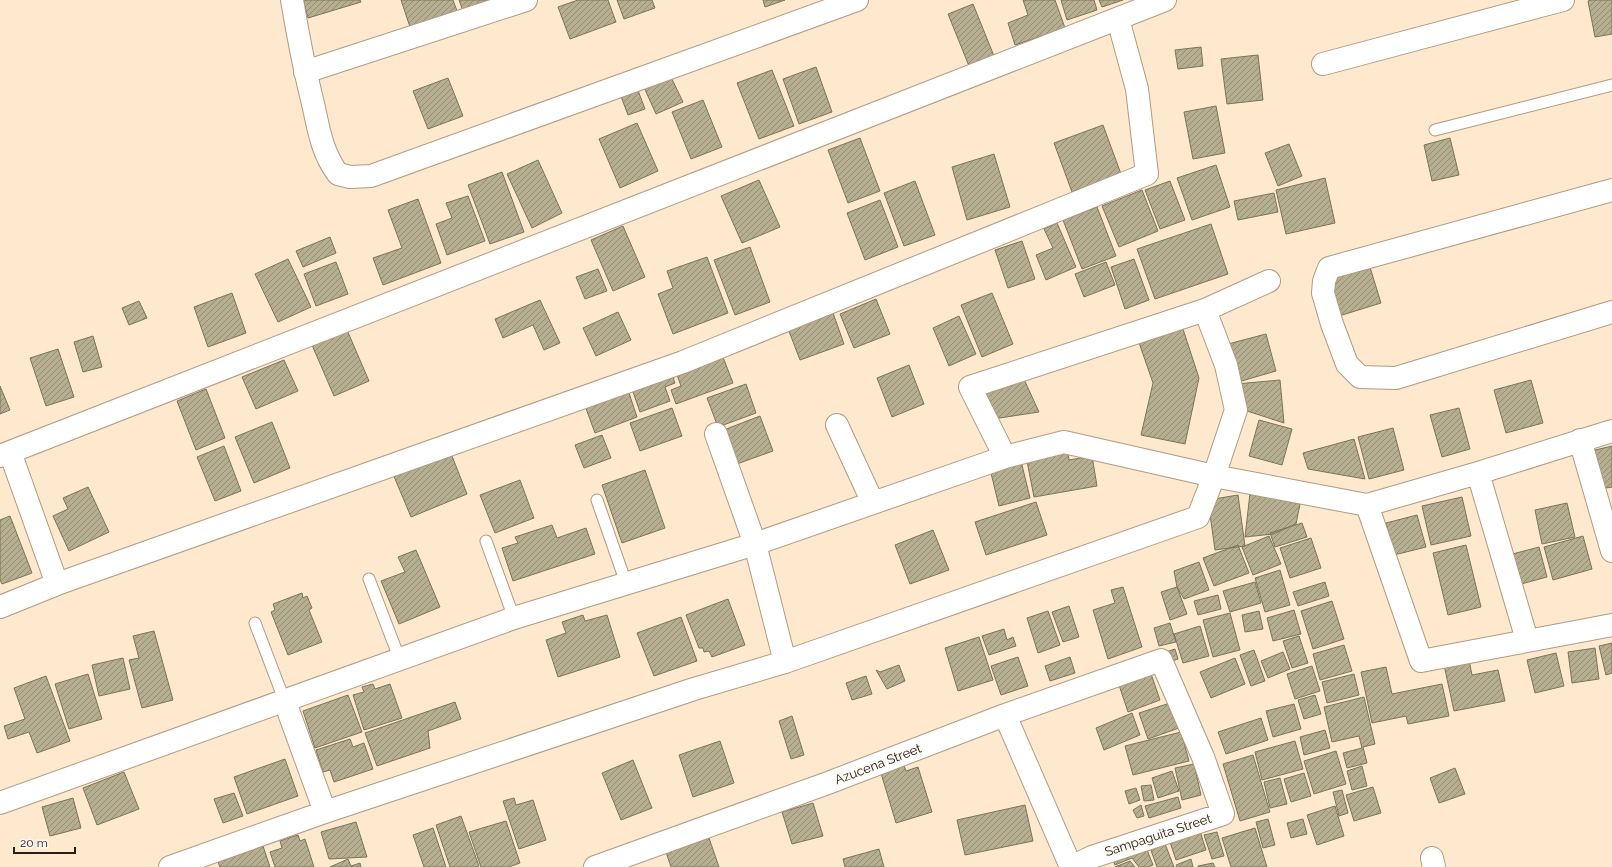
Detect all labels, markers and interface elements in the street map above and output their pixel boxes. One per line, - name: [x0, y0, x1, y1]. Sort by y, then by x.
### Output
- street label: Azucena Street: [833, 740, 924, 787]
- street label: Sampaguita Street: [1103, 810, 1214, 859]
- scale bar: [14, 829, 75, 855]
- text: 20 m: [20, 836, 48, 850]

